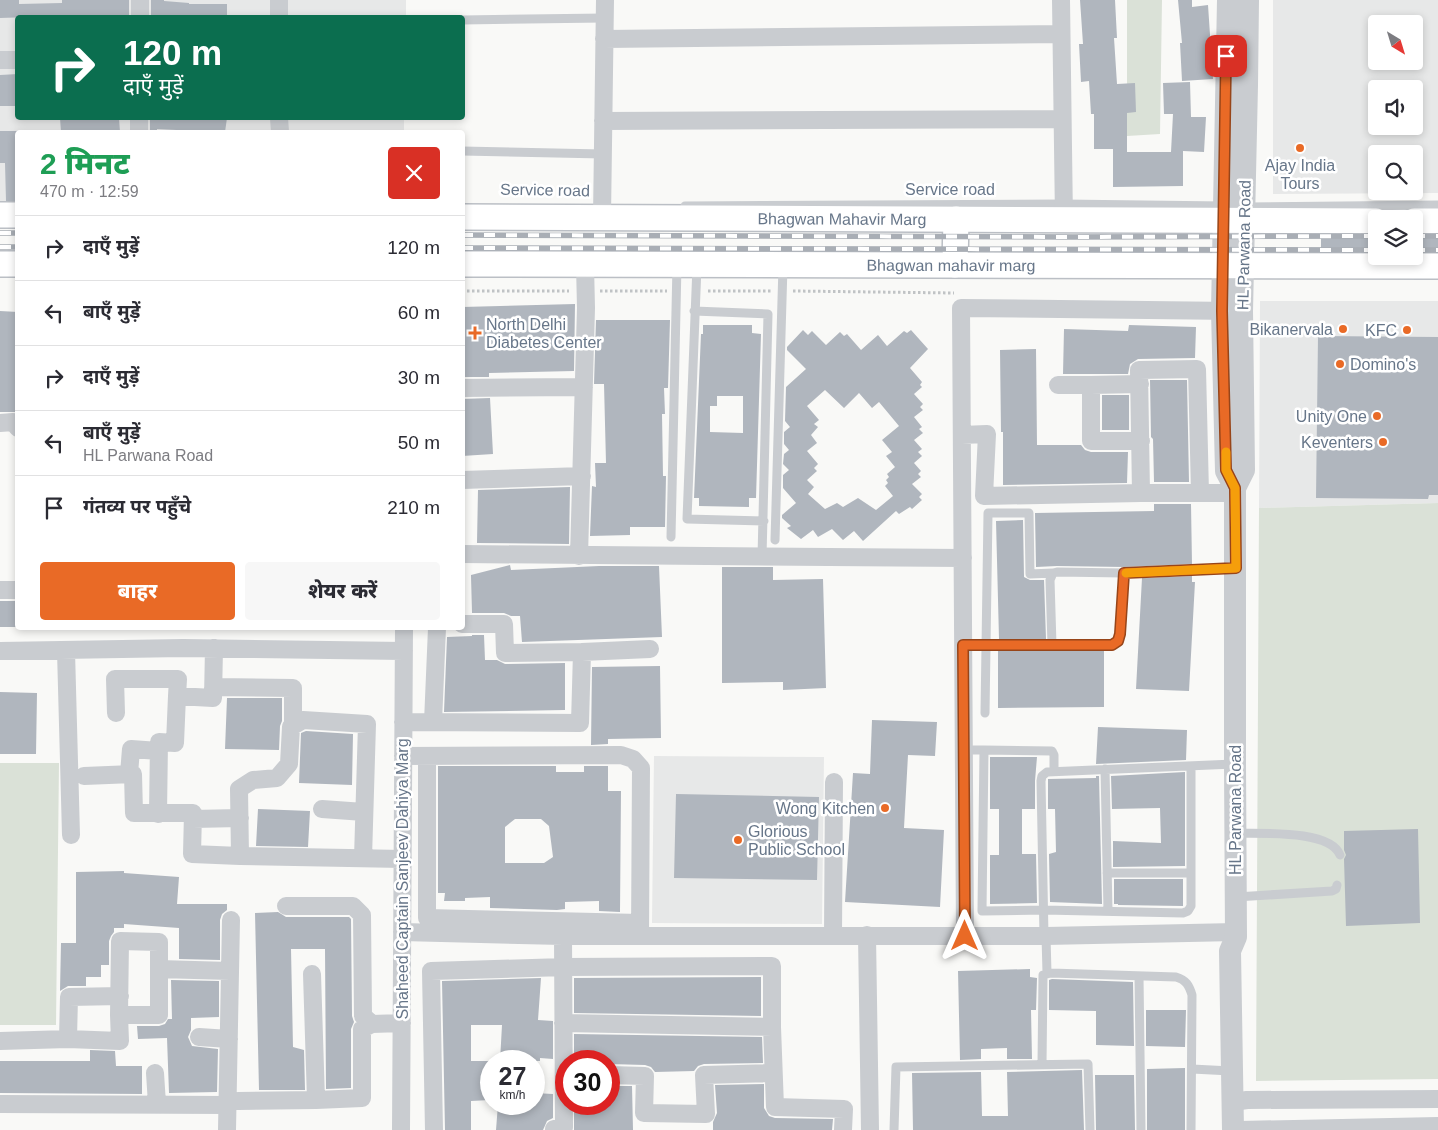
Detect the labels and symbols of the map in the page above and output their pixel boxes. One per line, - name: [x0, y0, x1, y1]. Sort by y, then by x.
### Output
- north arrow: [1368, 15, 1422, 70]
- pin: [1205, 35, 1247, 77]
- marker: Ajay India Tours: [1294, 142, 1306, 154]
- place label: Ajay India Tours: [1265, 157, 1335, 192]
- street label: HL Parwana Road: [1234, 180, 1254, 310]
- street label: Service road: [500, 181, 590, 199]
- street label: Service road: [905, 181, 995, 198]
- street label: Bhagwan Mahavir Marg: [757, 210, 927, 228]
- street label: Bhagwan mahavir marg: [866, 256, 1036, 274]
- place label: North Delhi Diabetes Center: [486, 316, 602, 351]
- place label: Bikanervala: [1249, 321, 1333, 338]
- place label: KFC: [1365, 322, 1397, 339]
- marker: Bikanervala: [1337, 323, 1349, 335]
- marker: KFC: [1401, 324, 1413, 336]
- marker: North Delhi Diabetes Center: [468, 326, 482, 340]
- place label: Domino's: [1350, 356, 1416, 373]
- marker: Domino's: [1334, 358, 1346, 370]
- place label: Unity One: [1296, 408, 1367, 425]
- marker: Unity One: [1371, 410, 1383, 422]
- place label: Keventers: [1301, 434, 1373, 451]
- marker: Keventers: [1377, 436, 1389, 448]
- street label: Shaheed Captain Sanjeev Dahiya Marg: [394, 738, 411, 1020]
- street label: HL Parwana Road: [1227, 745, 1244, 875]
- place label: Wong Kitchen: [776, 800, 875, 817]
- marker: Wong Kitchen: [879, 802, 891, 814]
- place label: Glorious Public School: [748, 823, 845, 858]
- marker: Glorious Public School: [732, 834, 744, 846]
- position arrow: [938, 909, 990, 961]
- speed limit sign: 30: [555, 1050, 620, 1115]

